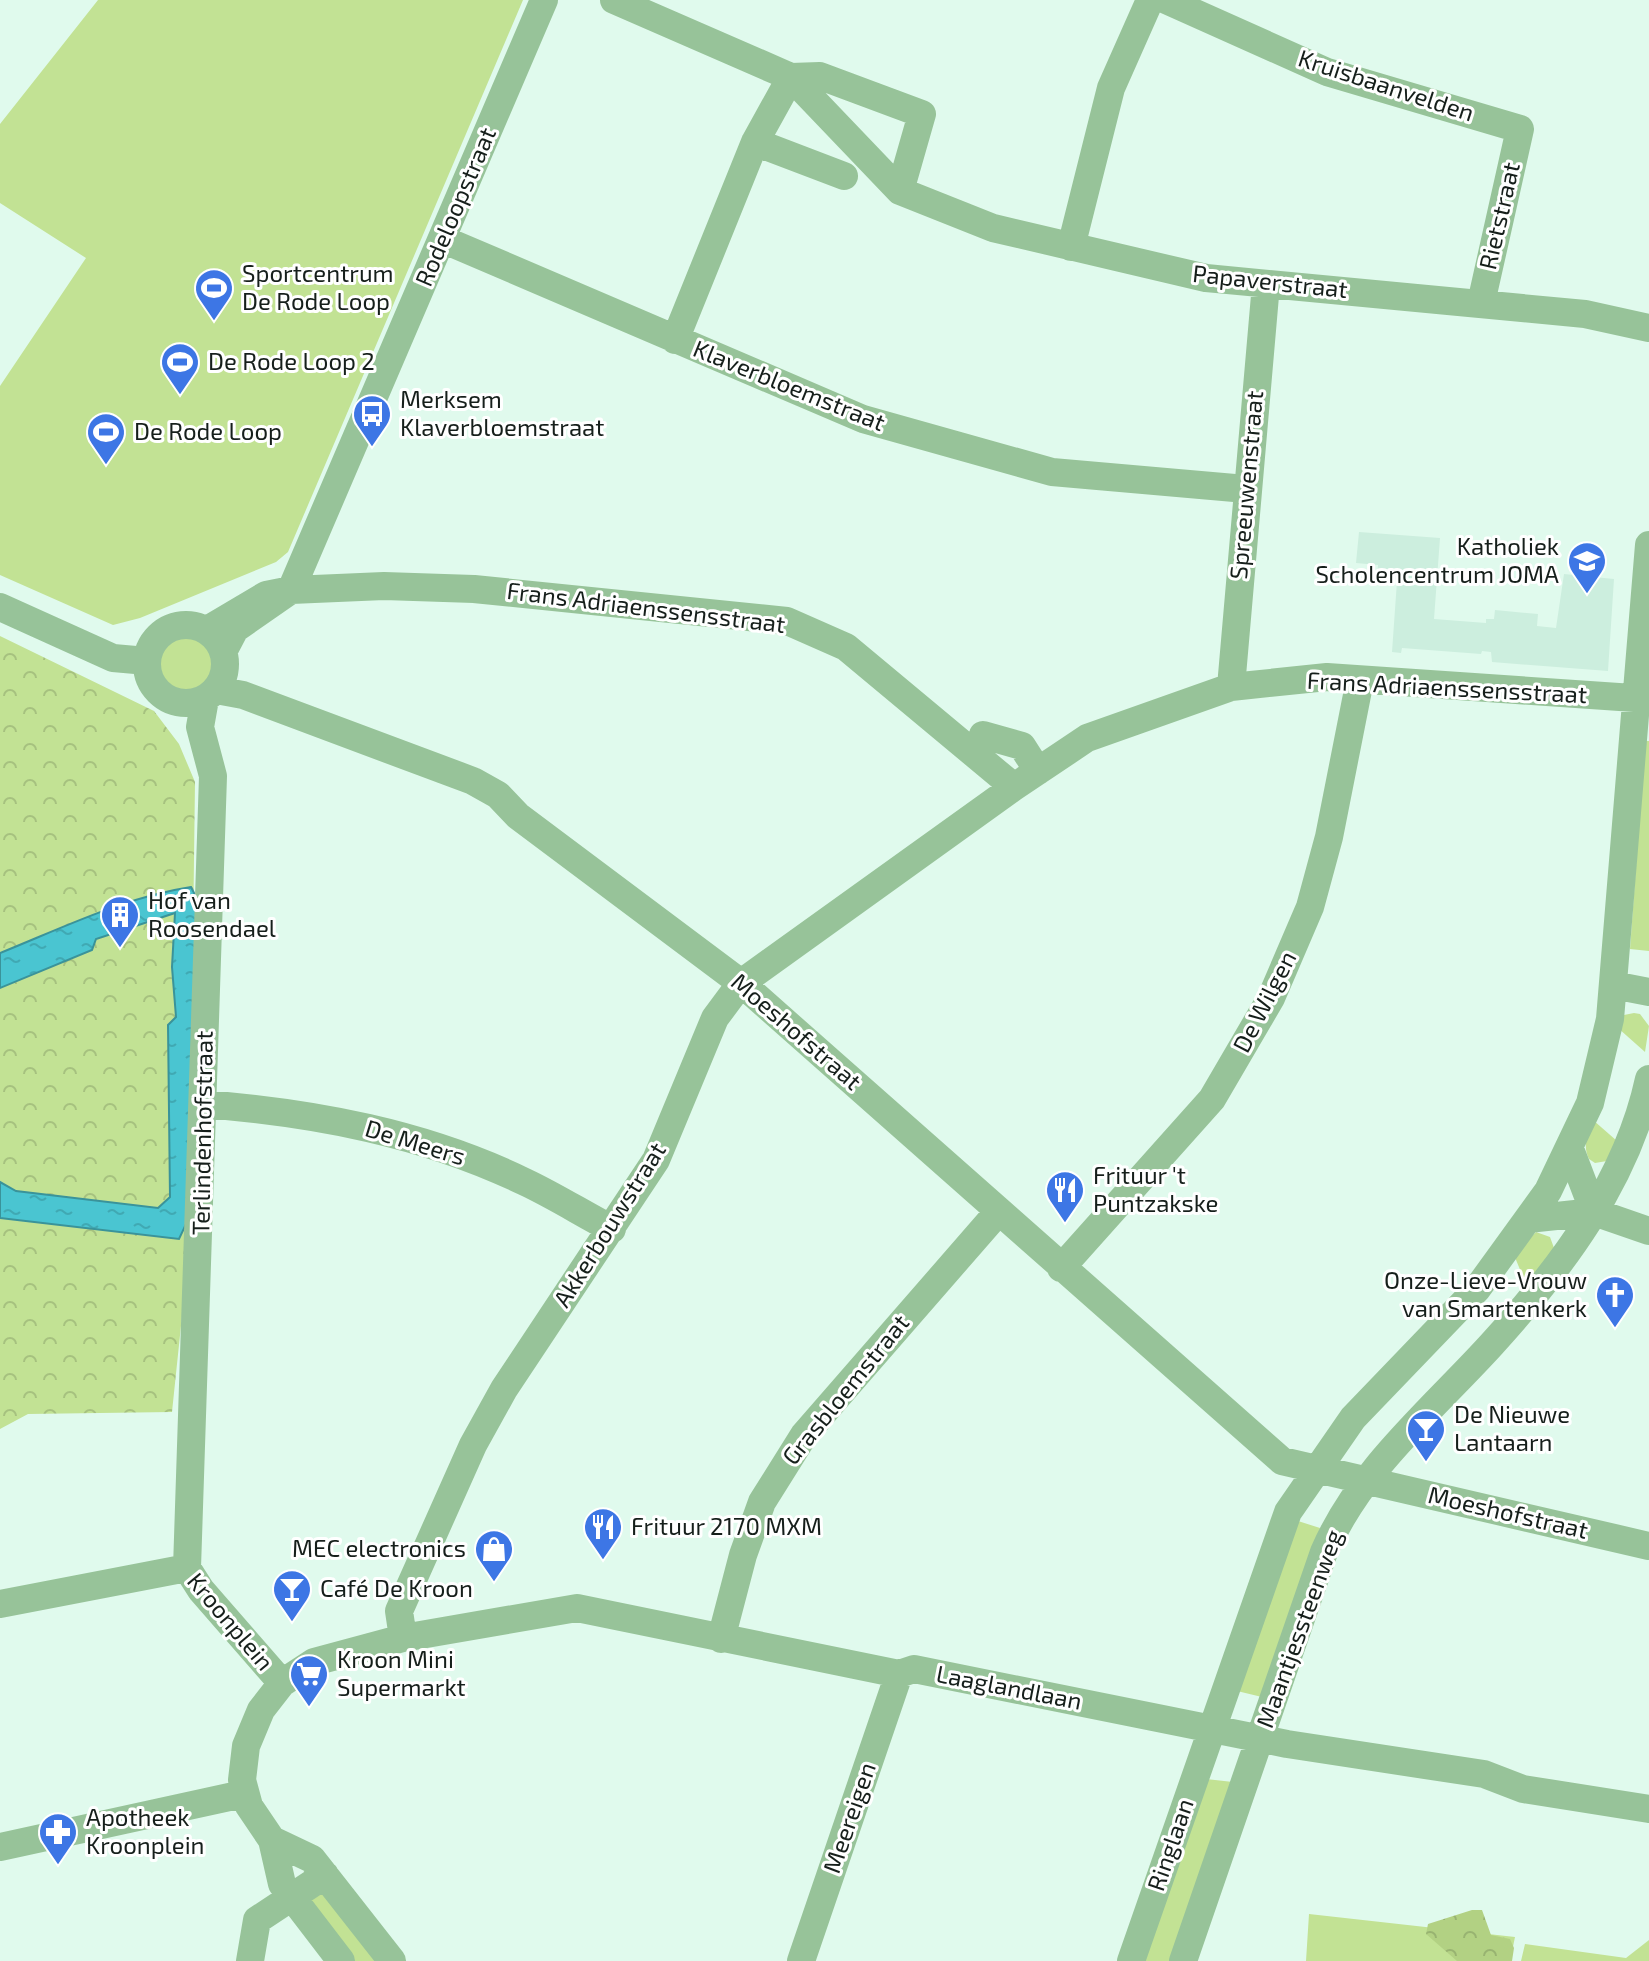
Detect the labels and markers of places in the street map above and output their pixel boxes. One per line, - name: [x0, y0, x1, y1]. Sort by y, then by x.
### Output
- place label: Sportcentrum De Rode Loop: [242, 258, 394, 315]
- sports icon: Sportcentrum De Rode Loop: [193, 267, 235, 322]
- sports icon: De Rode Loop 2: [159, 341, 201, 396]
- place label: De Rode Loop 2: [208, 346, 375, 375]
- place label: Merksem Klaverbloemstraat: [400, 384, 604, 441]
- bus stop icon: Merksem Klaverbloemstraat: [351, 393, 393, 448]
- sports icon: De Rode Loop: [85, 411, 127, 466]
- place label: De Rode Loop: [134, 416, 282, 445]
- place label: Katholiek Scholencentrum JOMA: [1315, 531, 1559, 588]
- school or university icon: Katholiek Scholencentrum JOMA: [1566, 540, 1608, 595]
- place label: Hof van Roosendael: [148, 885, 276, 942]
- building icon: Hof van Roosendael: [99, 894, 141, 949]
- place label: Frituur 't Puntzakske: [1093, 1160, 1219, 1217]
- restaurant icon: Frituur 't Puntzakske: [1044, 1169, 1086, 1224]
- place label: Onze-Lieve-Vrouw van Smartenkerk: [1384, 1265, 1587, 1322]
- church icon: Onze-Lieve-Vrouw van Smartenkerk: [1594, 1274, 1636, 1329]
- place label: De Nieuwe Lantaarn: [1454, 1399, 1570, 1456]
- bar icon: De Nieuwe Lantaarn: [1405, 1408, 1447, 1463]
- restaurant icon: Frituur 2170 MXM: [582, 1506, 624, 1561]
- place label: Frituur 2170 MXM: [631, 1511, 822, 1540]
- shop icon: MEC electronics: [473, 1528, 515, 1583]
- place label: MEC electronics: [292, 1533, 466, 1562]
- bar icon: Café De Kroon: [271, 1568, 313, 1623]
- place label: Café De Kroon: [320, 1573, 473, 1602]
- place label: Kroon Mini Supermarkt: [337, 1644, 466, 1701]
- supermarket icon: Kroon Mini Supermarkt: [288, 1653, 330, 1708]
- place label: Apotheek Kroonplein: [86, 1802, 205, 1859]
- pharmacy icon: Apotheek Kroonplein: [37, 1811, 79, 1866]

